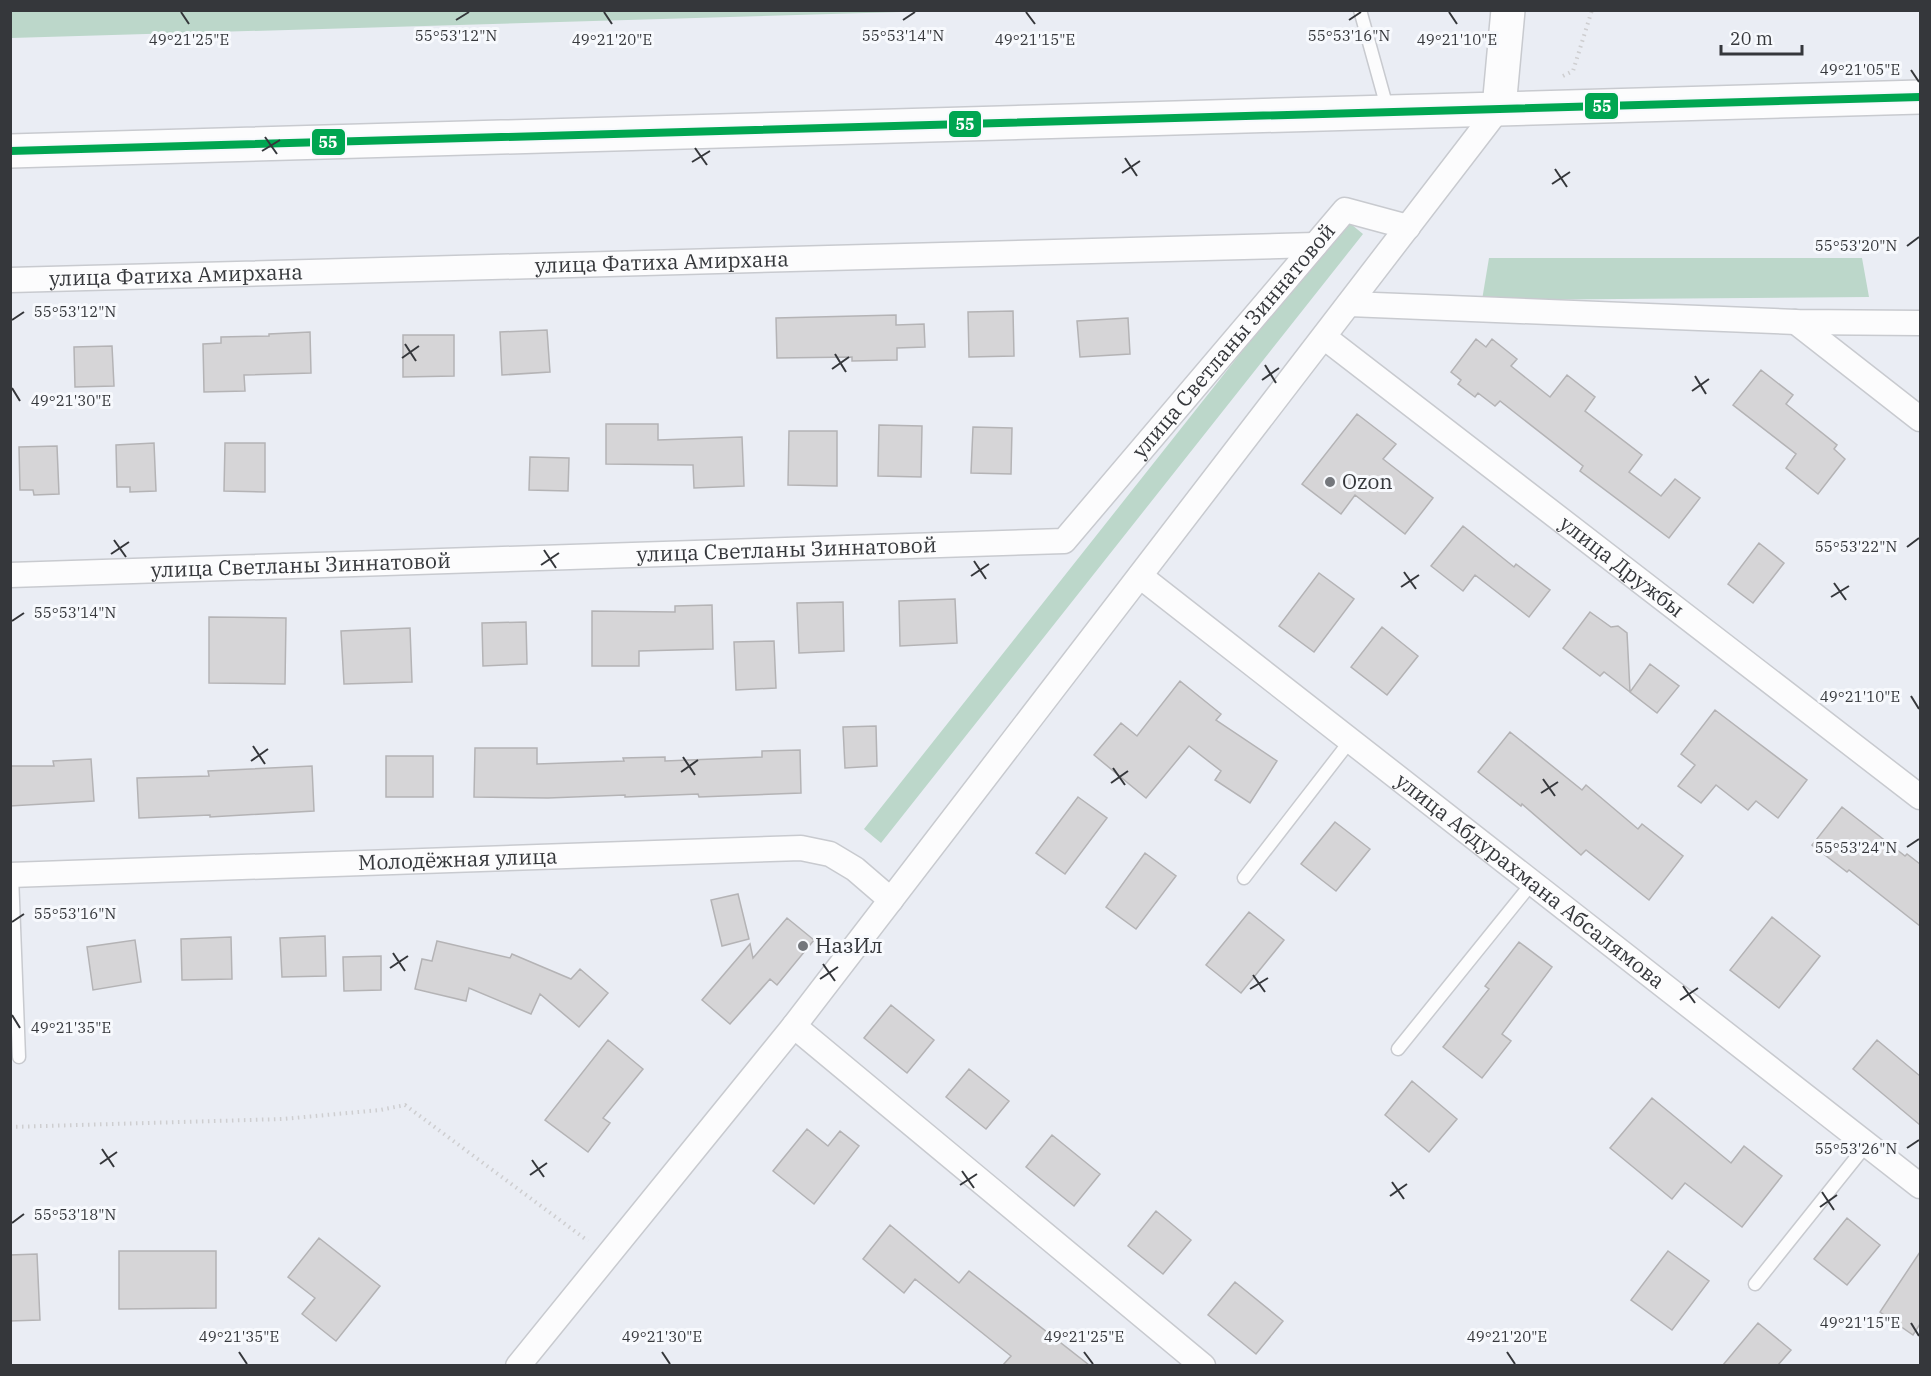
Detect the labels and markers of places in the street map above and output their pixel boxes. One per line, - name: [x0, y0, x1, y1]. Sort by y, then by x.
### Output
- place label: Ozon: [1342, 467, 1393, 495]
- marker: Ozon: [1323, 475, 1337, 489]
- place label: НазИл: [815, 931, 883, 959]
- marker: НазИл: [796, 939, 810, 953]

